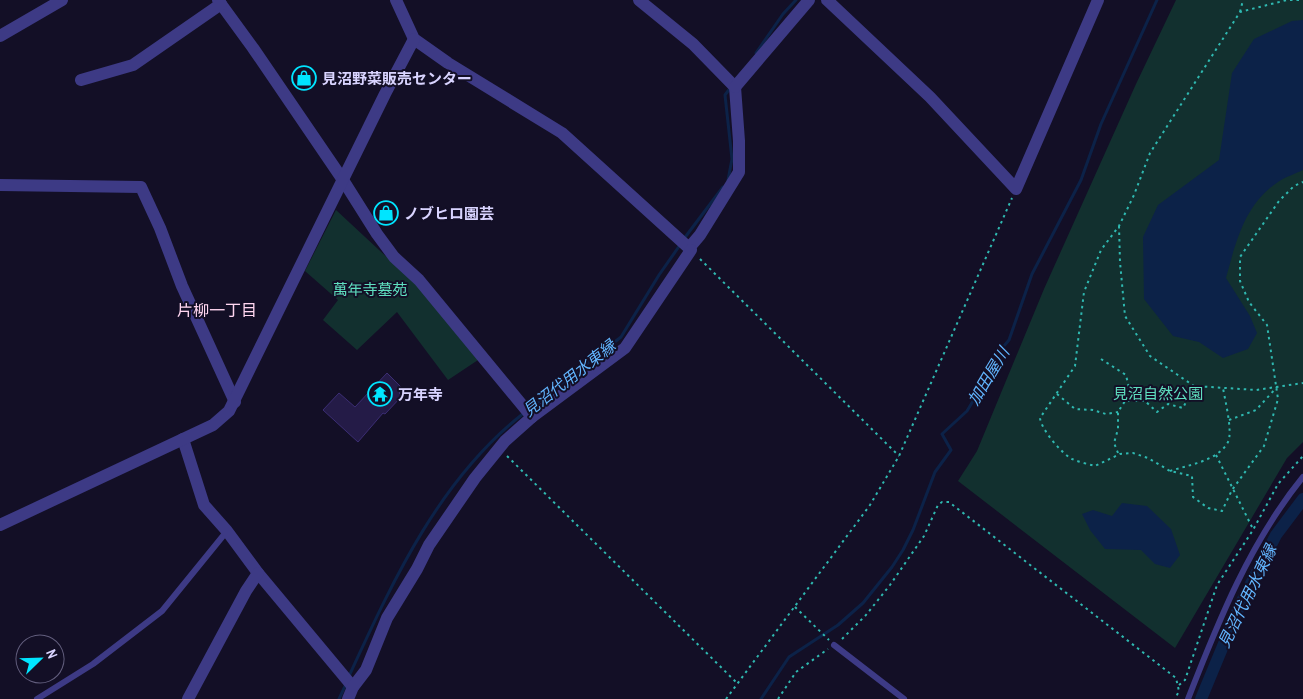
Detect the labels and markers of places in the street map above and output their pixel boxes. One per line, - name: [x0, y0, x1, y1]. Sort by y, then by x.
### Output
- shop icon: 見沼野菜販売センター: [291, 65, 317, 91]
- place label: 見沼野菜販売センター: [322, 68, 472, 89]
- shop icon: ノブヒロ園芸: [373, 200, 399, 226]
- place label: ノブヒロ園芸: [404, 203, 494, 224]
- temple icon: 万年寺: [367, 381, 393, 407]
- place label: 万年寺: [398, 384, 443, 405]

